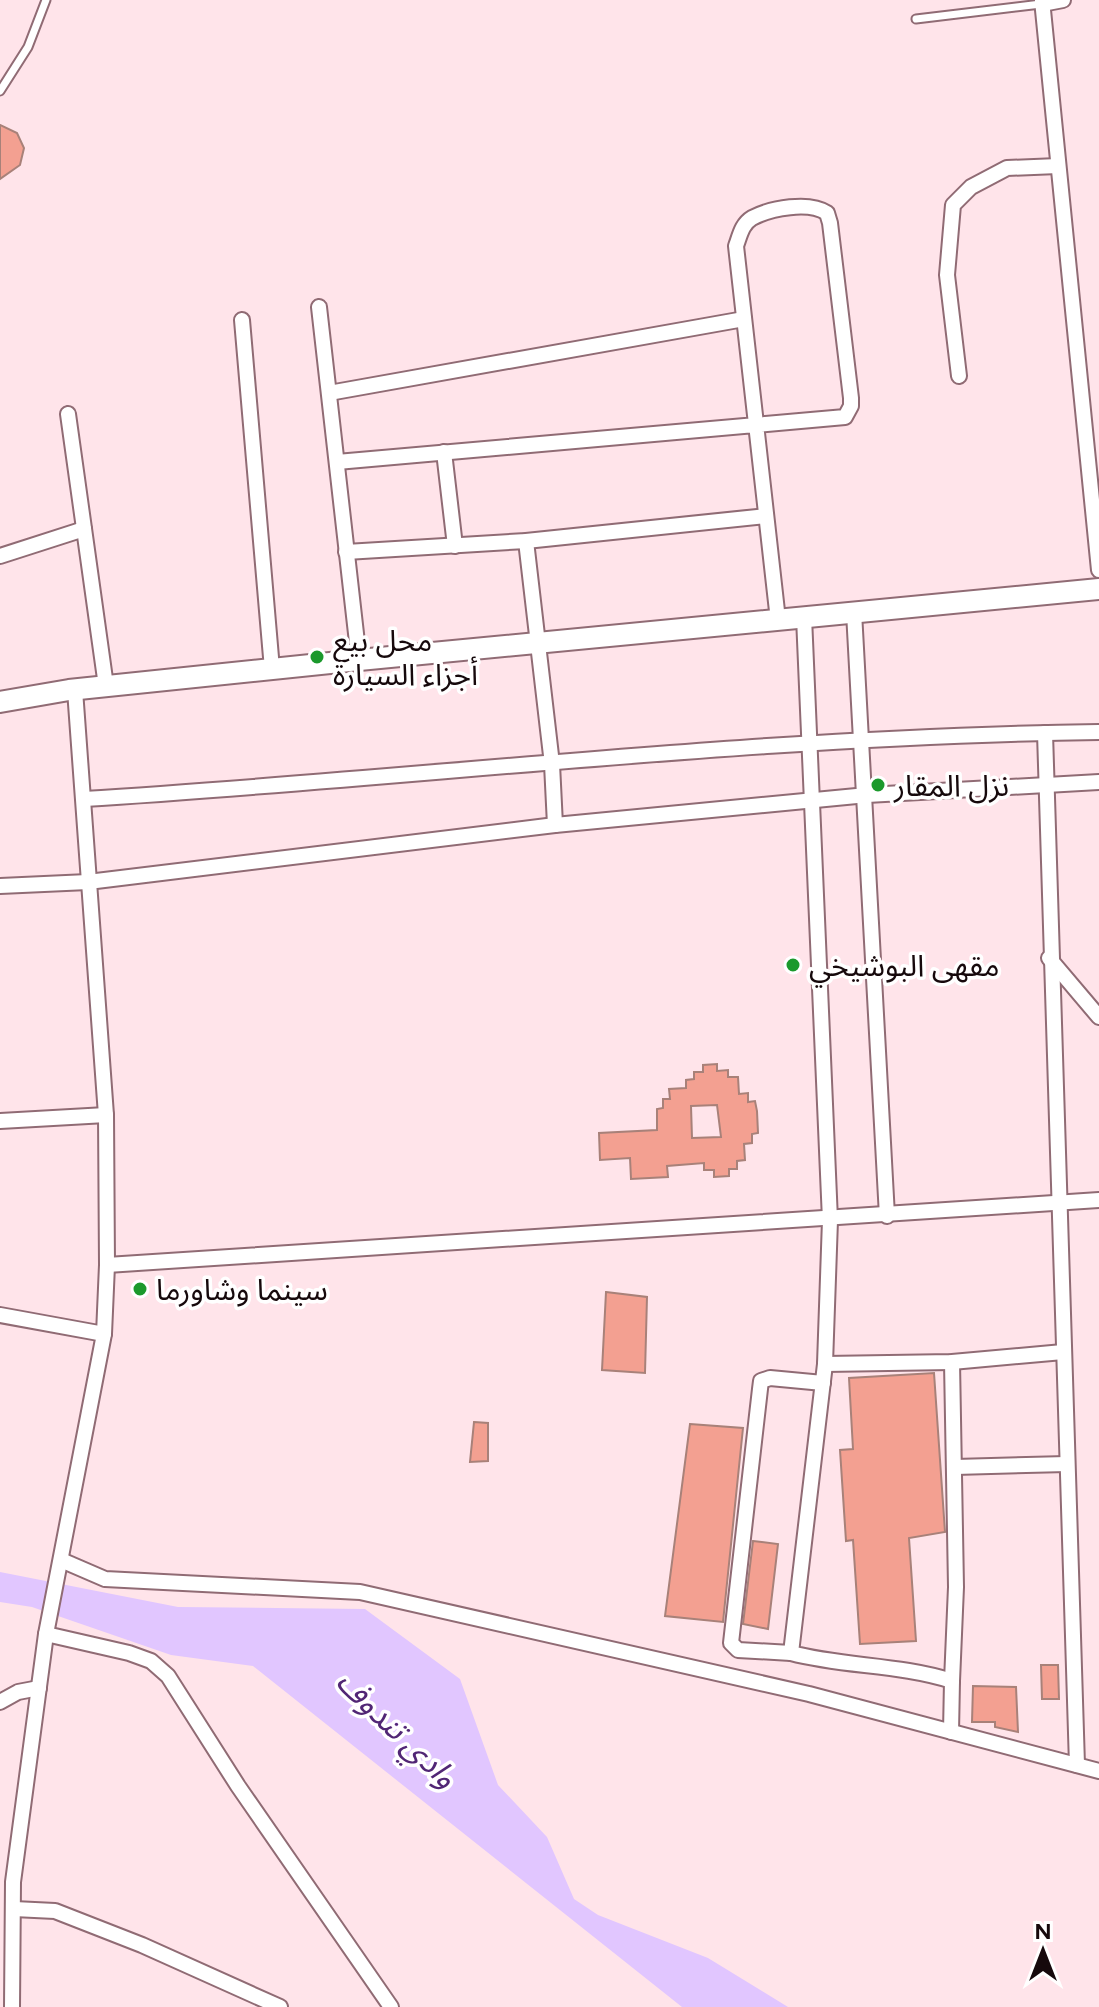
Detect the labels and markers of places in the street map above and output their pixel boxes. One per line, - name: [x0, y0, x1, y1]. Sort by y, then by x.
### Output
- place label: محل بيع أجزاء السيارة: [333, 622, 478, 693]
- marker: محل بيع أجزاء السيارة: [308, 648, 326, 666]
- place label: نزل المقار: [893, 767, 1009, 804]
- marker: نزل المقار: [869, 776, 887, 794]
- place label: مقهى البوشيخي: [809, 947, 1000, 988]
- marker: مقهى البوشيخي: [784, 956, 802, 974]
- place label: سينما وشاورما: [156, 1271, 328, 1308]
- marker: سينما وشاورما: [131, 1280, 149, 1298]

